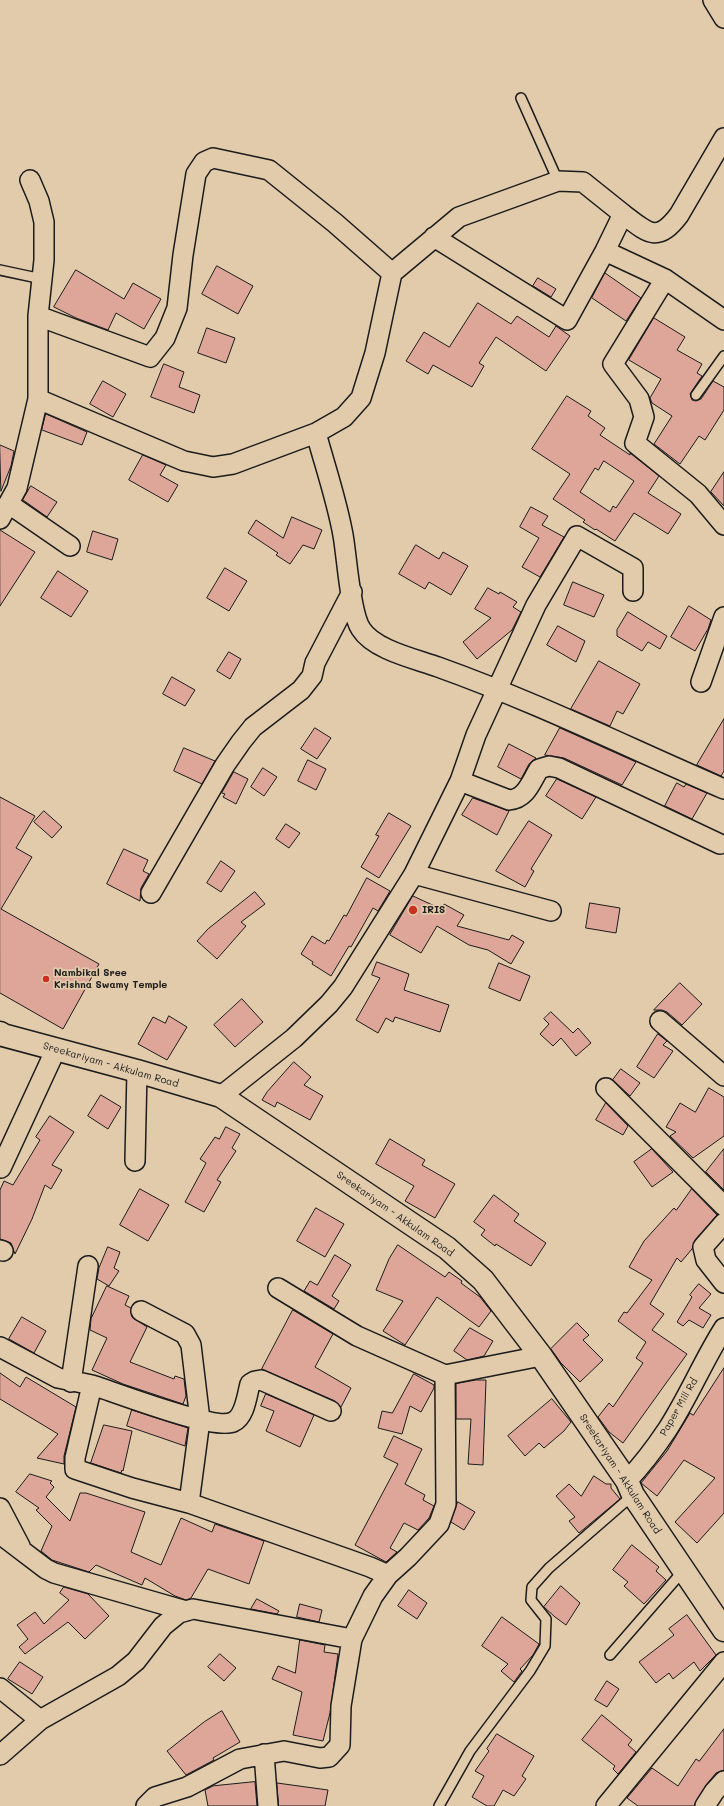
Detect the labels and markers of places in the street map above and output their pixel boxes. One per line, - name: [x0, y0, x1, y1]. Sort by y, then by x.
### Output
- marker: IRIS: [407, 904, 419, 916]
- place label: IRIS: [422, 904, 445, 916]
- place label: Nambikal Sree Krishna Swamy Temple: [54, 967, 167, 990]
- marker: Nambikal Sree Krishna Swamy Temple: [41, 974, 51, 984]

